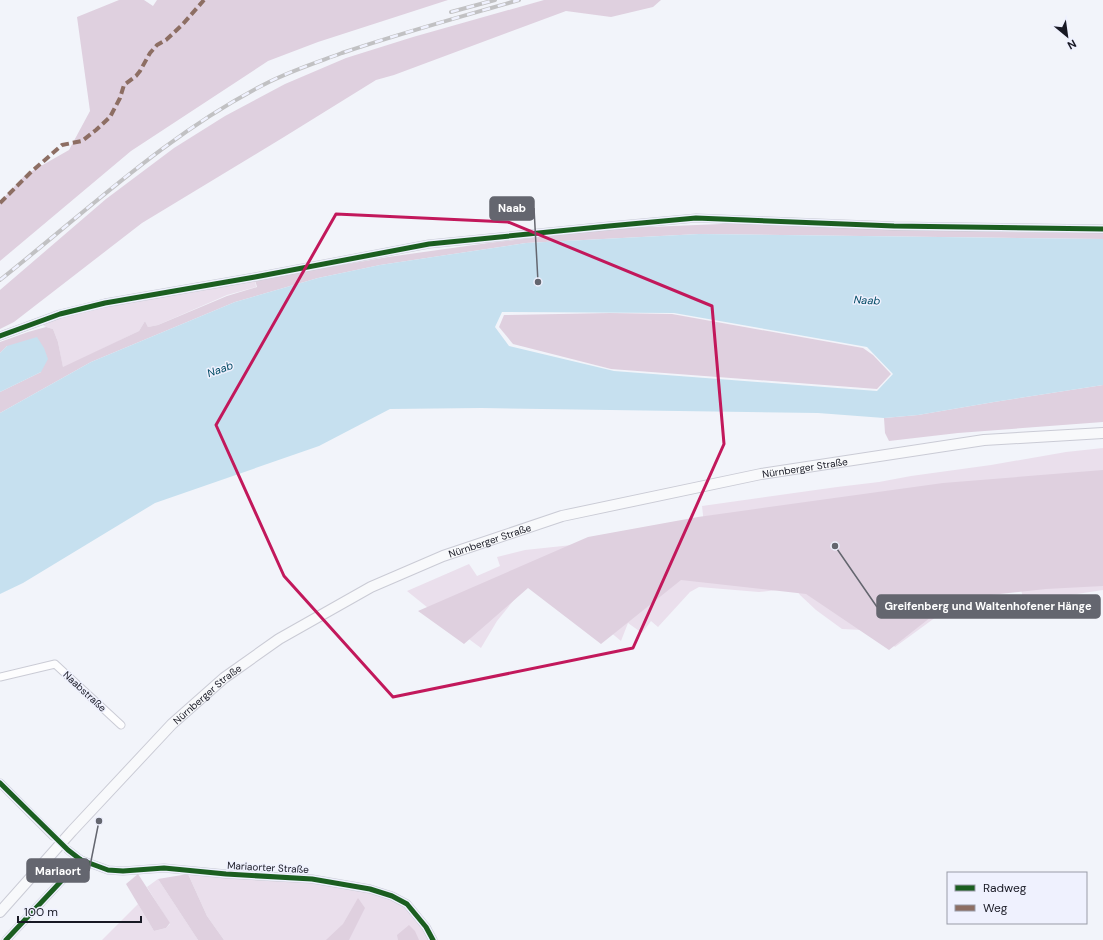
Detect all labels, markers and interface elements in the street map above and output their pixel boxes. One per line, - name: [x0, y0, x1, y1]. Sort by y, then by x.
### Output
- north arrow: [1047, 16, 1087, 56]
- text: N: [1065, 37, 1079, 53]
- callout: Naab: [490, 197, 534, 220]
- text: Naab: [498, 201, 526, 215]
- water label: Naab: [853, 292, 881, 308]
- water label: Naab: [205, 358, 235, 380]
- street label: Nürnberger Straße: [761, 455, 849, 481]
- street label: Nürnberger Straße: [447, 521, 533, 561]
- callout: Greifenberg und Waltenhofener Hänge: [877, 595, 1100, 618]
- text: Greifenberg und Waltenhofener Hänge: [884, 599, 1092, 613]
- street label: Nürnberger Straße: [170, 661, 244, 727]
- street label: Naabstraße: [60, 668, 109, 715]
- callout: Mariaort: [27, 859, 89, 882]
- street label: Mariaorter Straße: [227, 859, 309, 876]
- text: Mariaort: [35, 864, 81, 878]
- legend: [947, 872, 1087, 924]
- text: Radweg: [983, 880, 1027, 896]
- scale bar: [18, 898, 141, 924]
- text: Weg: [983, 900, 1008, 916]
- text: 100 m: [24, 904, 58, 920]

